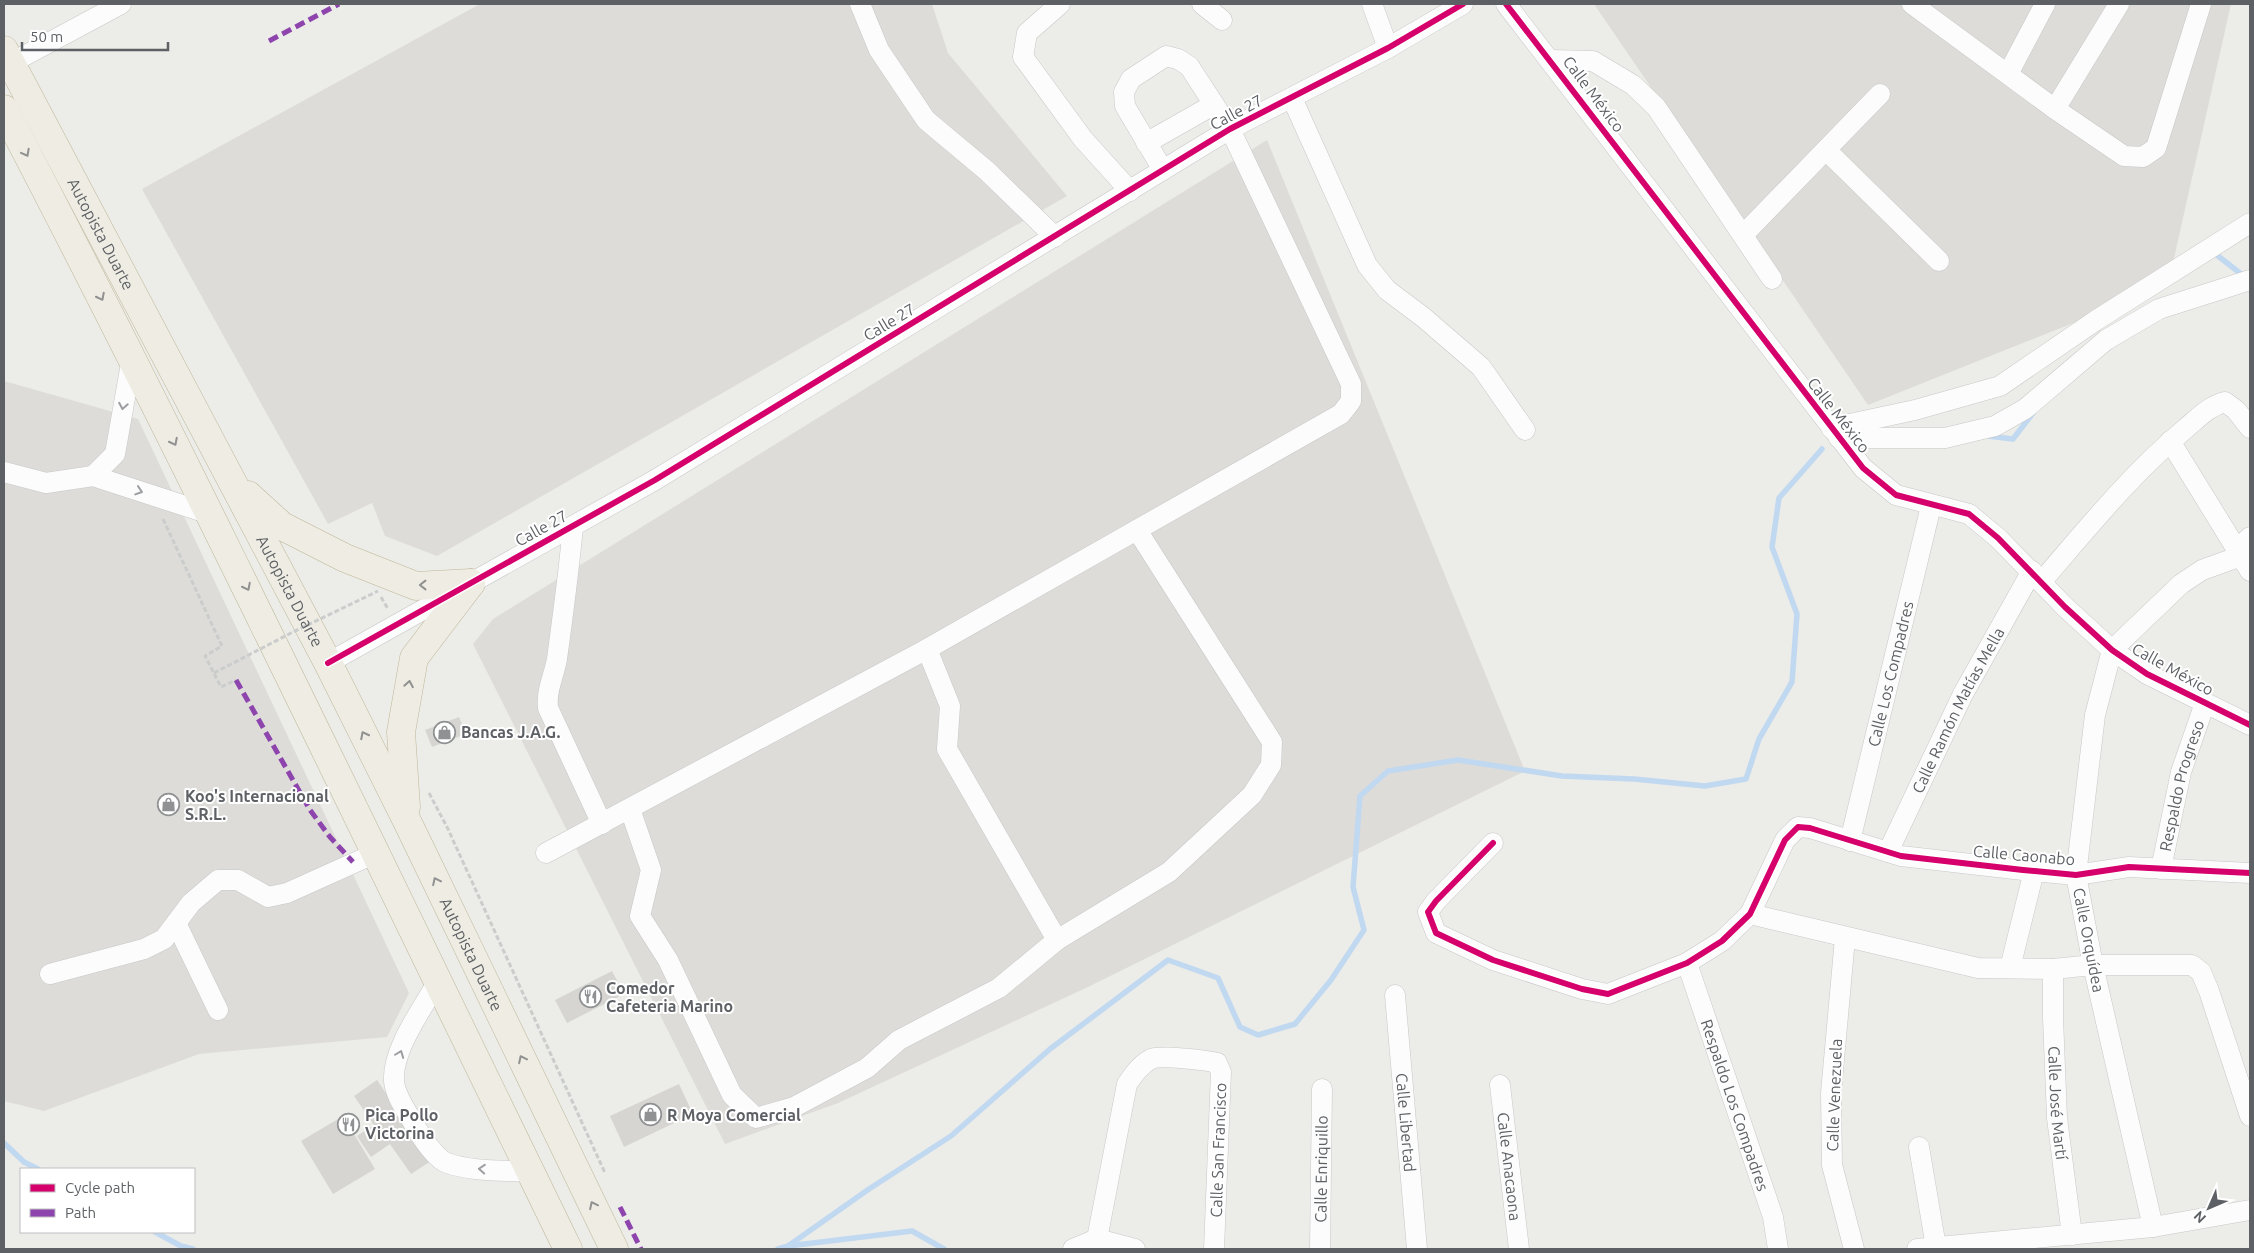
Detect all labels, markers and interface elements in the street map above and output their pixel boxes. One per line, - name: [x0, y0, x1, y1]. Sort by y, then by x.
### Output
- scale bar: [22, 20, 169, 52]
- text: 50 m: [30, 28, 63, 45]
- street label: Calle México: [1560, 52, 1628, 136]
- street label: Calle 27: [1207, 91, 1265, 133]
- one-way arrow: [20, 147, 30, 156]
- street label: Autopista Duarte: [64, 175, 138, 293]
- one-way arrow: [95, 291, 105, 300]
- street label: Calle 27: [860, 300, 918, 344]
- street label: Calle México: [1804, 374, 1874, 456]
- one-way arrow: [119, 402, 129, 410]
- one-way arrow: [168, 437, 178, 446]
- one-way arrow: [135, 485, 143, 495]
- street label: Calle 27: [512, 506, 570, 550]
- street label: Autopista Duarte: [253, 532, 327, 650]
- one-way arrow: [418, 580, 426, 590]
- one-way arrow: [241, 582, 251, 591]
- street label: Calle Los Compadres: [1864, 599, 1917, 748]
- street label: Calle Ramón Matías Mella: [1908, 624, 2008, 796]
- street label: Calle México: [2129, 639, 2217, 699]
- one-way arrow: [404, 679, 414, 688]
- street label: Respaldo Progreso: [2156, 717, 2207, 853]
- shop icon: Bancas J.A.G.: [433, 720, 457, 744]
- place label: Bancas J.A.G.: [461, 723, 560, 741]
- one-way arrow: [360, 732, 370, 741]
- place label: Koo's Internacional S.R.L.: [185, 787, 329, 823]
- shop icon: Koo's Internacional S.R.L.: [157, 793, 181, 817]
- street label: Calle Caonabo: [1972, 842, 2076, 868]
- one-way arrow: [432, 877, 442, 886]
- street label: Calle Orquídea: [2070, 886, 2108, 994]
- street label: Autopista Duarte: [436, 895, 506, 1014]
- place label: Comedor Cafeteria Marino: [606, 979, 733, 1015]
- restaurant icon: Comedor Cafeteria Marino: [578, 985, 602, 1009]
- street label: Respaldo Los Compadres: [1698, 1017, 1772, 1193]
- street label: Calle Venezuela: [1823, 1038, 1845, 1152]
- street label: Calle José Martí: [2045, 1046, 2071, 1162]
- one-way arrow: [394, 1050, 404, 1059]
- one-way arrow: [518, 1055, 528, 1064]
- street label: Calle Libertad: [1393, 1072, 1419, 1173]
- street label: Calle San Francisco: [1207, 1082, 1229, 1218]
- shop icon: R Moya Comercial: [639, 1103, 663, 1127]
- place label: Pica Pollo Victorina: [365, 1106, 438, 1142]
- place label: R Moya Comercial: [667, 1106, 801, 1124]
- street label: Calle Anacaona: [1494, 1111, 1525, 1222]
- restaurant icon: Pica Pollo Victorina: [337, 1112, 361, 1136]
- street label: Calle Enriquillo: [1311, 1115, 1331, 1223]
- one-way arrow: [478, 1163, 486, 1174]
- legend: [20, 1168, 195, 1233]
- text: Cycle path: [65, 1179, 135, 1196]
- north arrow: [2184, 1183, 2234, 1233]
- one-way arrow: [588, 1201, 599, 1210]
- text: Path: [65, 1204, 96, 1221]
- text: N: [2190, 1208, 2209, 1227]

